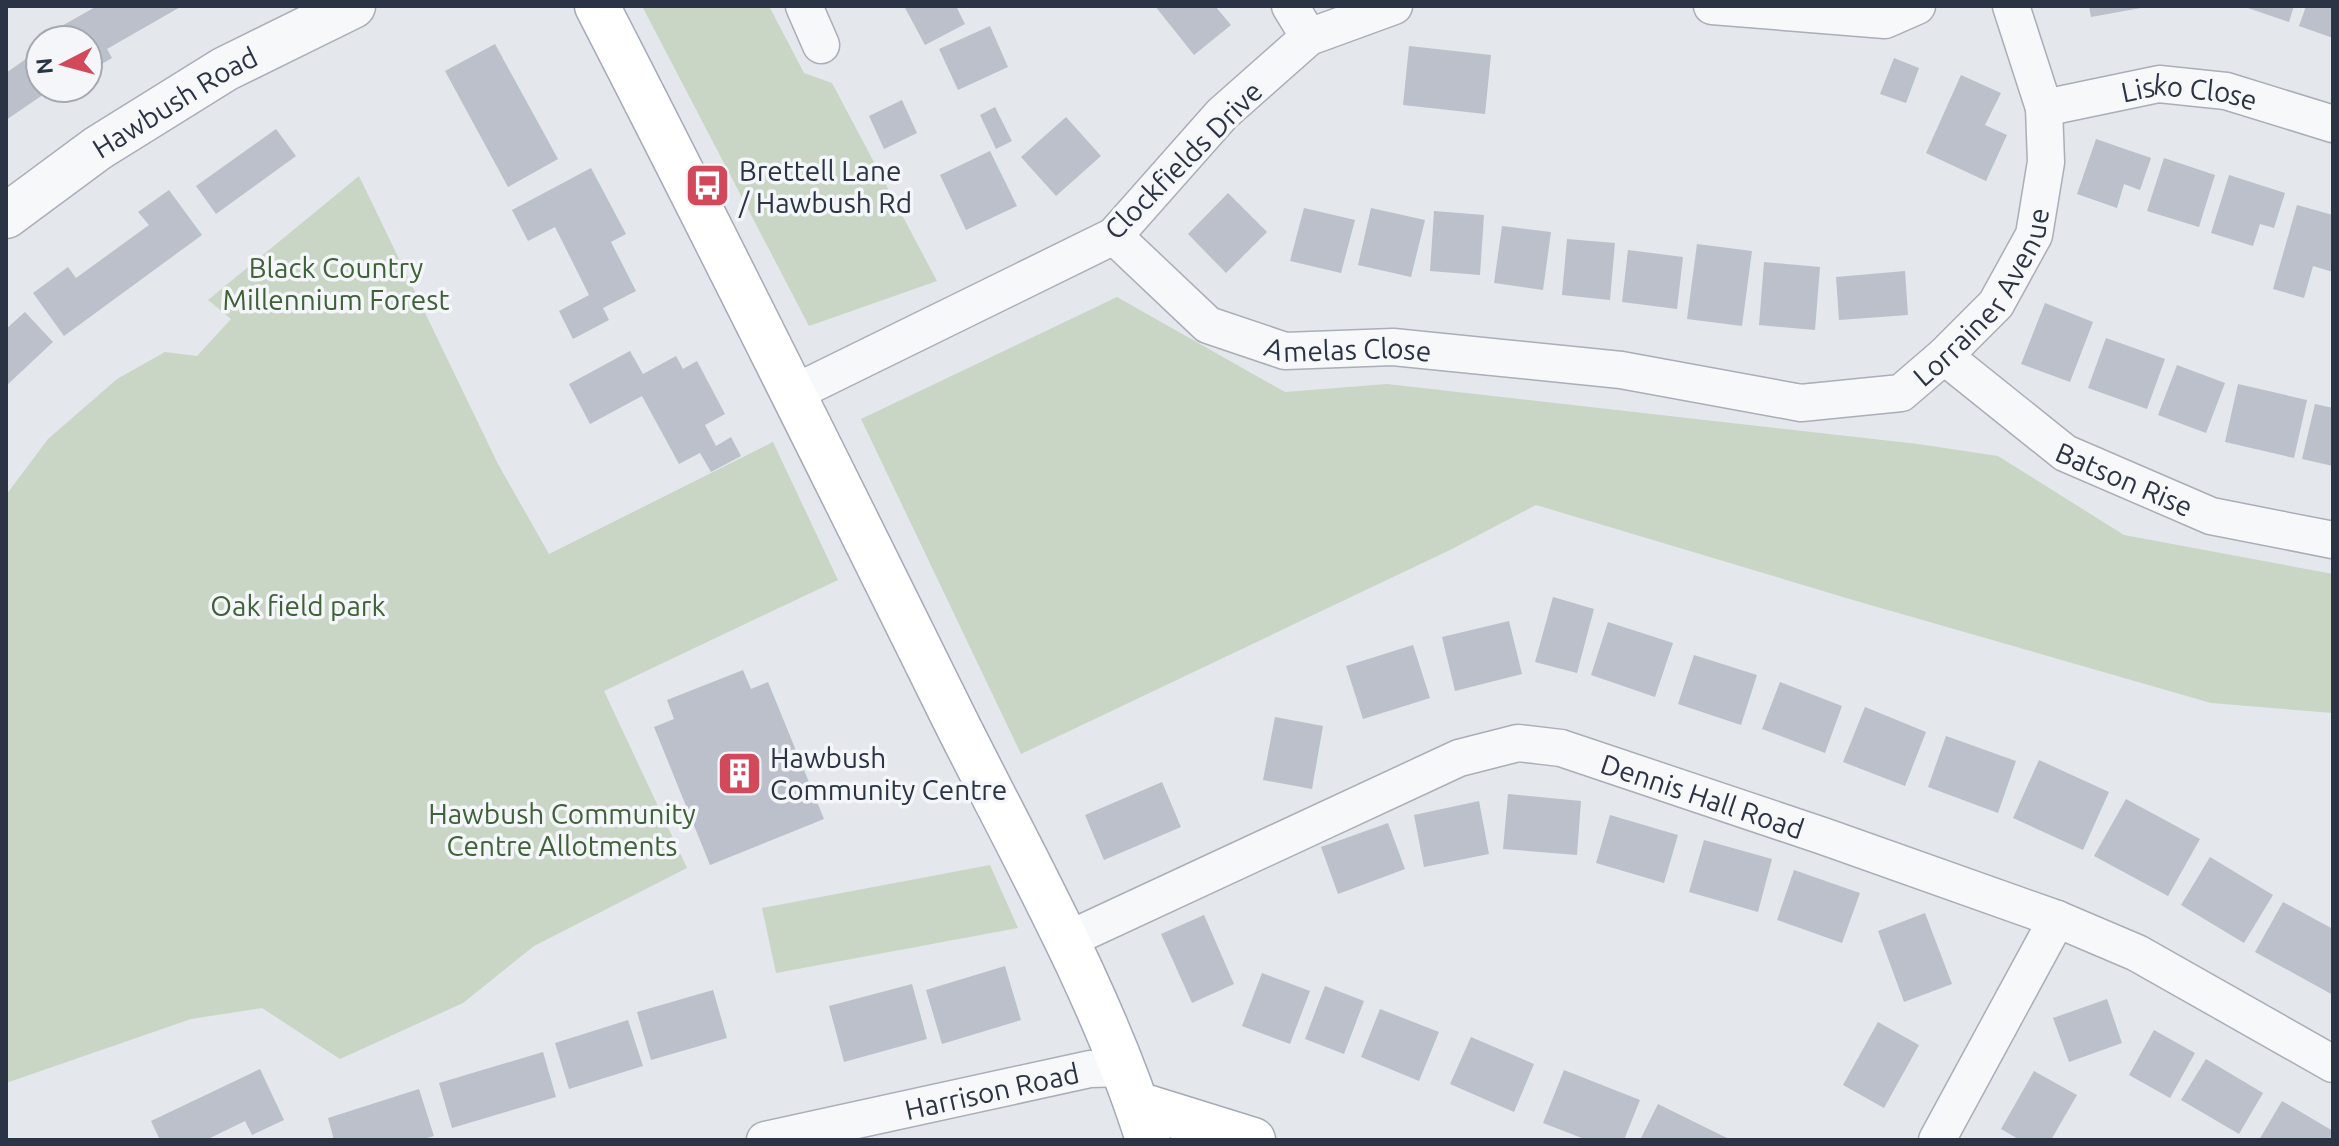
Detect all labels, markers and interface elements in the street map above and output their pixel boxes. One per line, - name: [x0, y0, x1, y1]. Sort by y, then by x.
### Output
- north arrow: [24, 24, 104, 104]
- street label: Hawbush Road: [86, 40, 262, 163]
- text: N: [30, 57, 57, 76]
- street label: Lisko Close: [2118, 68, 2261, 115]
- street label: Clockfields Drive: [1098, 75, 1268, 245]
- place label: Brettell Lane / Hawbush Rd: [738, 155, 912, 218]
- bus stop icon: Brettell Lane / Hawbush Rd: [684, 162, 732, 210]
- street label: Lorrainer Avenue: [1906, 205, 2054, 391]
- park label: Black Country Millennium Forest: [223, 252, 449, 315]
- street label: Amelas Close: [1261, 330, 1433, 367]
- street label: Batson Rise: [2051, 436, 2198, 522]
- park label: Oak field park: [210, 590, 386, 621]
- place label: Hawbush Community Centre: [770, 742, 1007, 805]
- street label: Dennis Hall Road: [1597, 747, 1808, 844]
- building icon: Hawbush Community Centre: [715, 749, 763, 797]
- park label: Hawbush Community Centre Allotments: [428, 798, 696, 861]
- street label: Harrison Road: [902, 1056, 1082, 1125]

